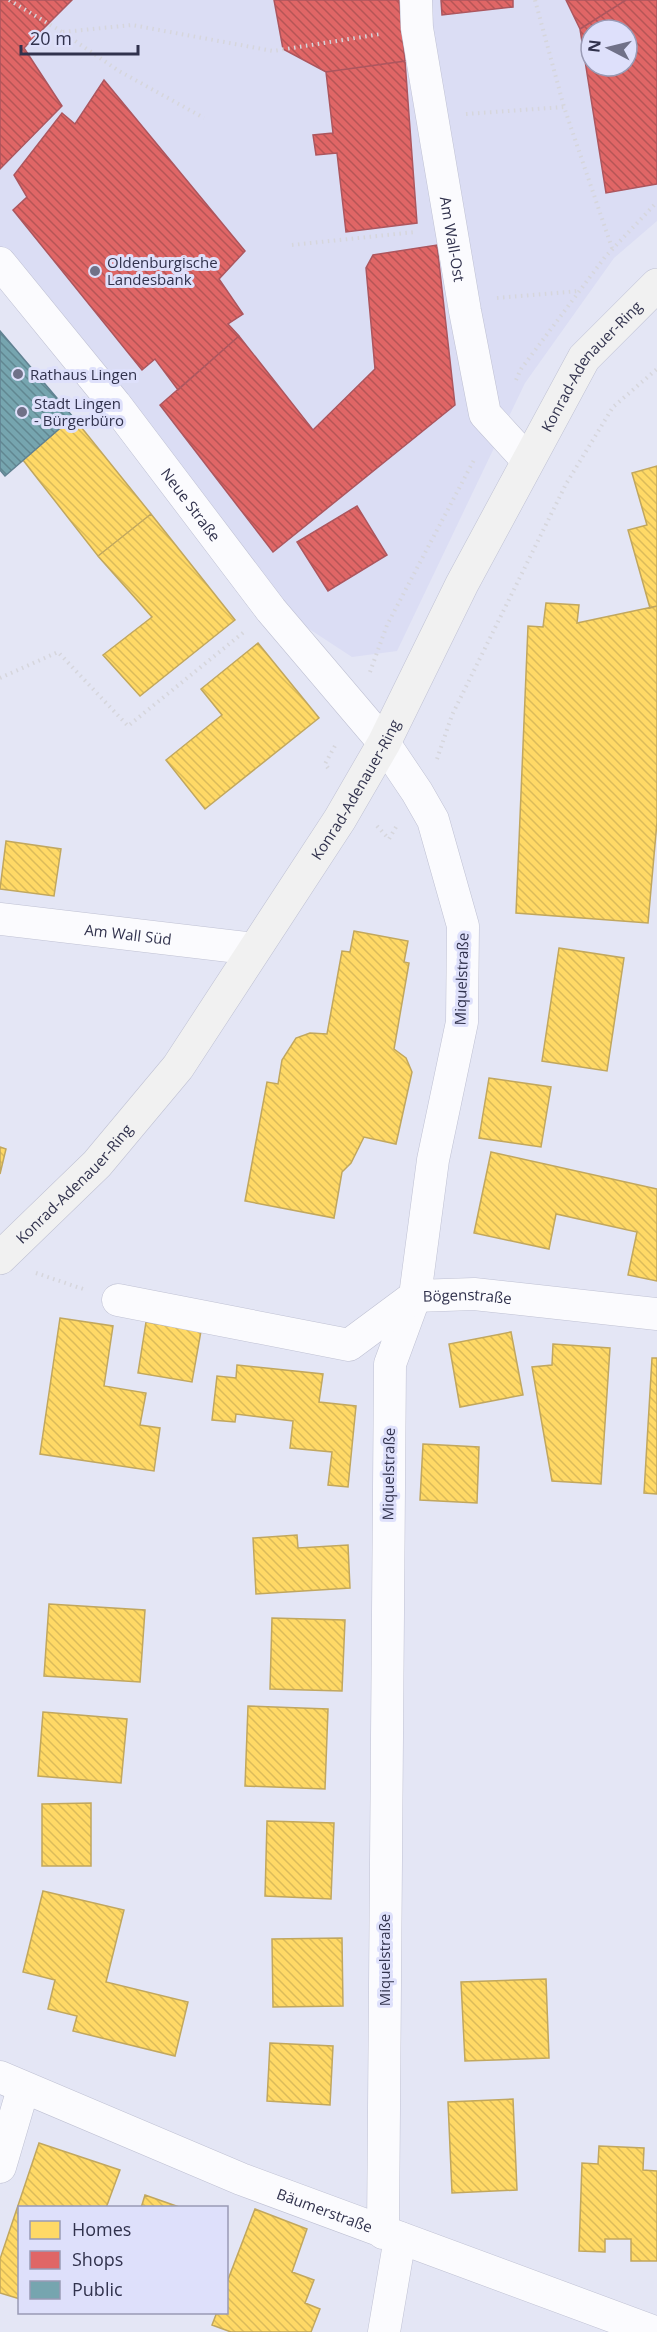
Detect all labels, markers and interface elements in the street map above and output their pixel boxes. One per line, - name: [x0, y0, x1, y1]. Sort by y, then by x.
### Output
- scale bar: [21, 18, 138, 56]
- north arrow: [579, 18, 639, 78]
- text: 20 m: [30, 26, 72, 50]
- text: N: [582, 38, 606, 54]
- street label: Am Wall-Ost: [436, 195, 470, 283]
- place label: Oldenburgische Landesbank: [107, 252, 218, 289]
- marker: Oldenburgische Landesbank: [88, 264, 102, 278]
- street label: Konrad-Adenauer-Ring: [536, 296, 646, 435]
- place label: Rathaus Lingen: [30, 364, 137, 384]
- marker: Rathaus Lingen: [11, 367, 25, 381]
- place label: Stadt Lingen - Bürgerbüro: [34, 393, 124, 430]
- marker: Stadt Lingen - Bürgerbüro: [15, 405, 29, 419]
- street label: Neue Straße: [157, 464, 225, 545]
- street label: Konrad-Adenauer-Ring: [306, 716, 404, 863]
- street label: Am Wall Süd: [83, 919, 173, 949]
- street label: Miquelstraße: [449, 932, 473, 1026]
- street label: Konrad-Adenauer-Ring: [11, 1119, 137, 1248]
- street label: Bögenstraße: [422, 1284, 513, 1308]
- street label: Miquelstraße: [377, 1428, 399, 1520]
- street label: Miquelstraße: [374, 1914, 394, 2006]
- street label: Bäumerstraße: [274, 2183, 375, 2237]
- legend: [18, 2206, 228, 2314]
- text: Homes: [72, 2217, 131, 2241]
- text: Shops: [72, 2247, 123, 2271]
- text: Public: [72, 2277, 123, 2301]

